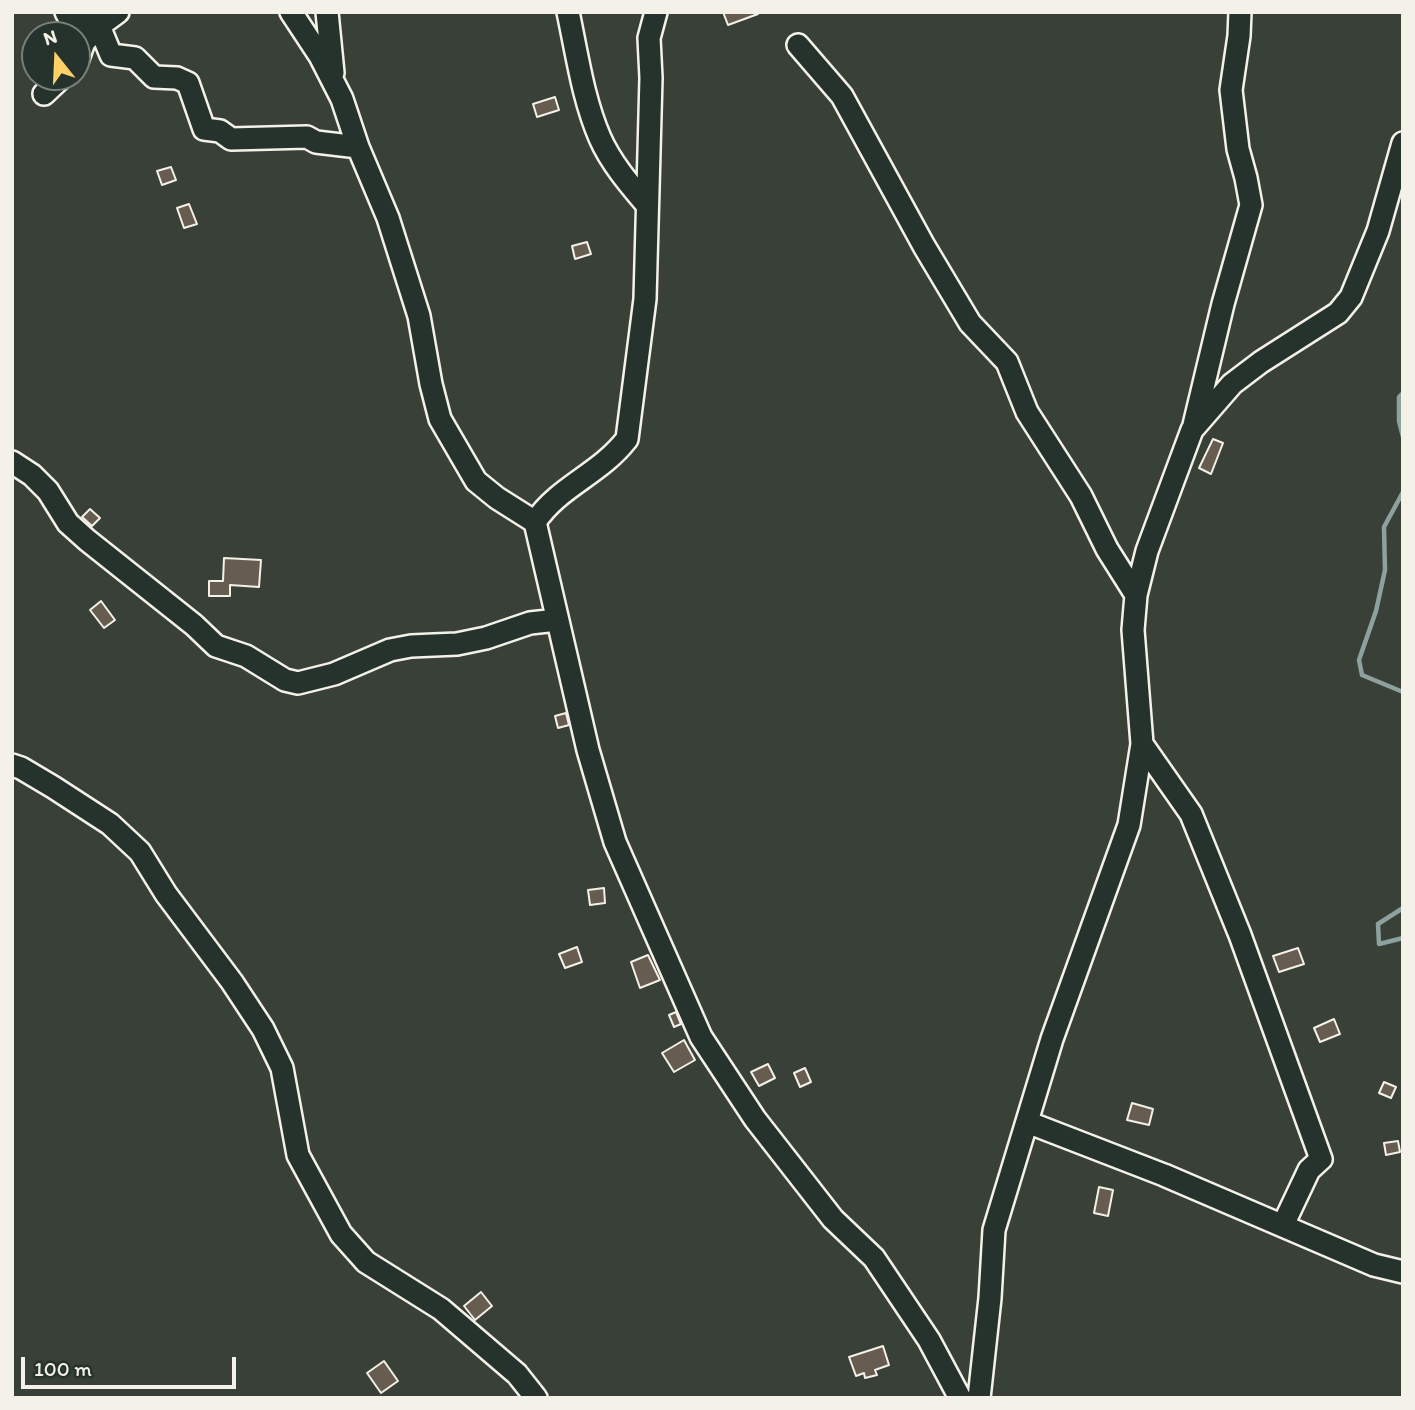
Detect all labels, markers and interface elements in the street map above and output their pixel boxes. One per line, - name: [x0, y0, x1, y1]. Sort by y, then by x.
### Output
- north arrow: [21, 21, 91, 91]
- text: N: [40, 25, 60, 50]
- scale bar: [24, 1344, 240, 1388]
- text: 100 m: [34, 1356, 92, 1381]

